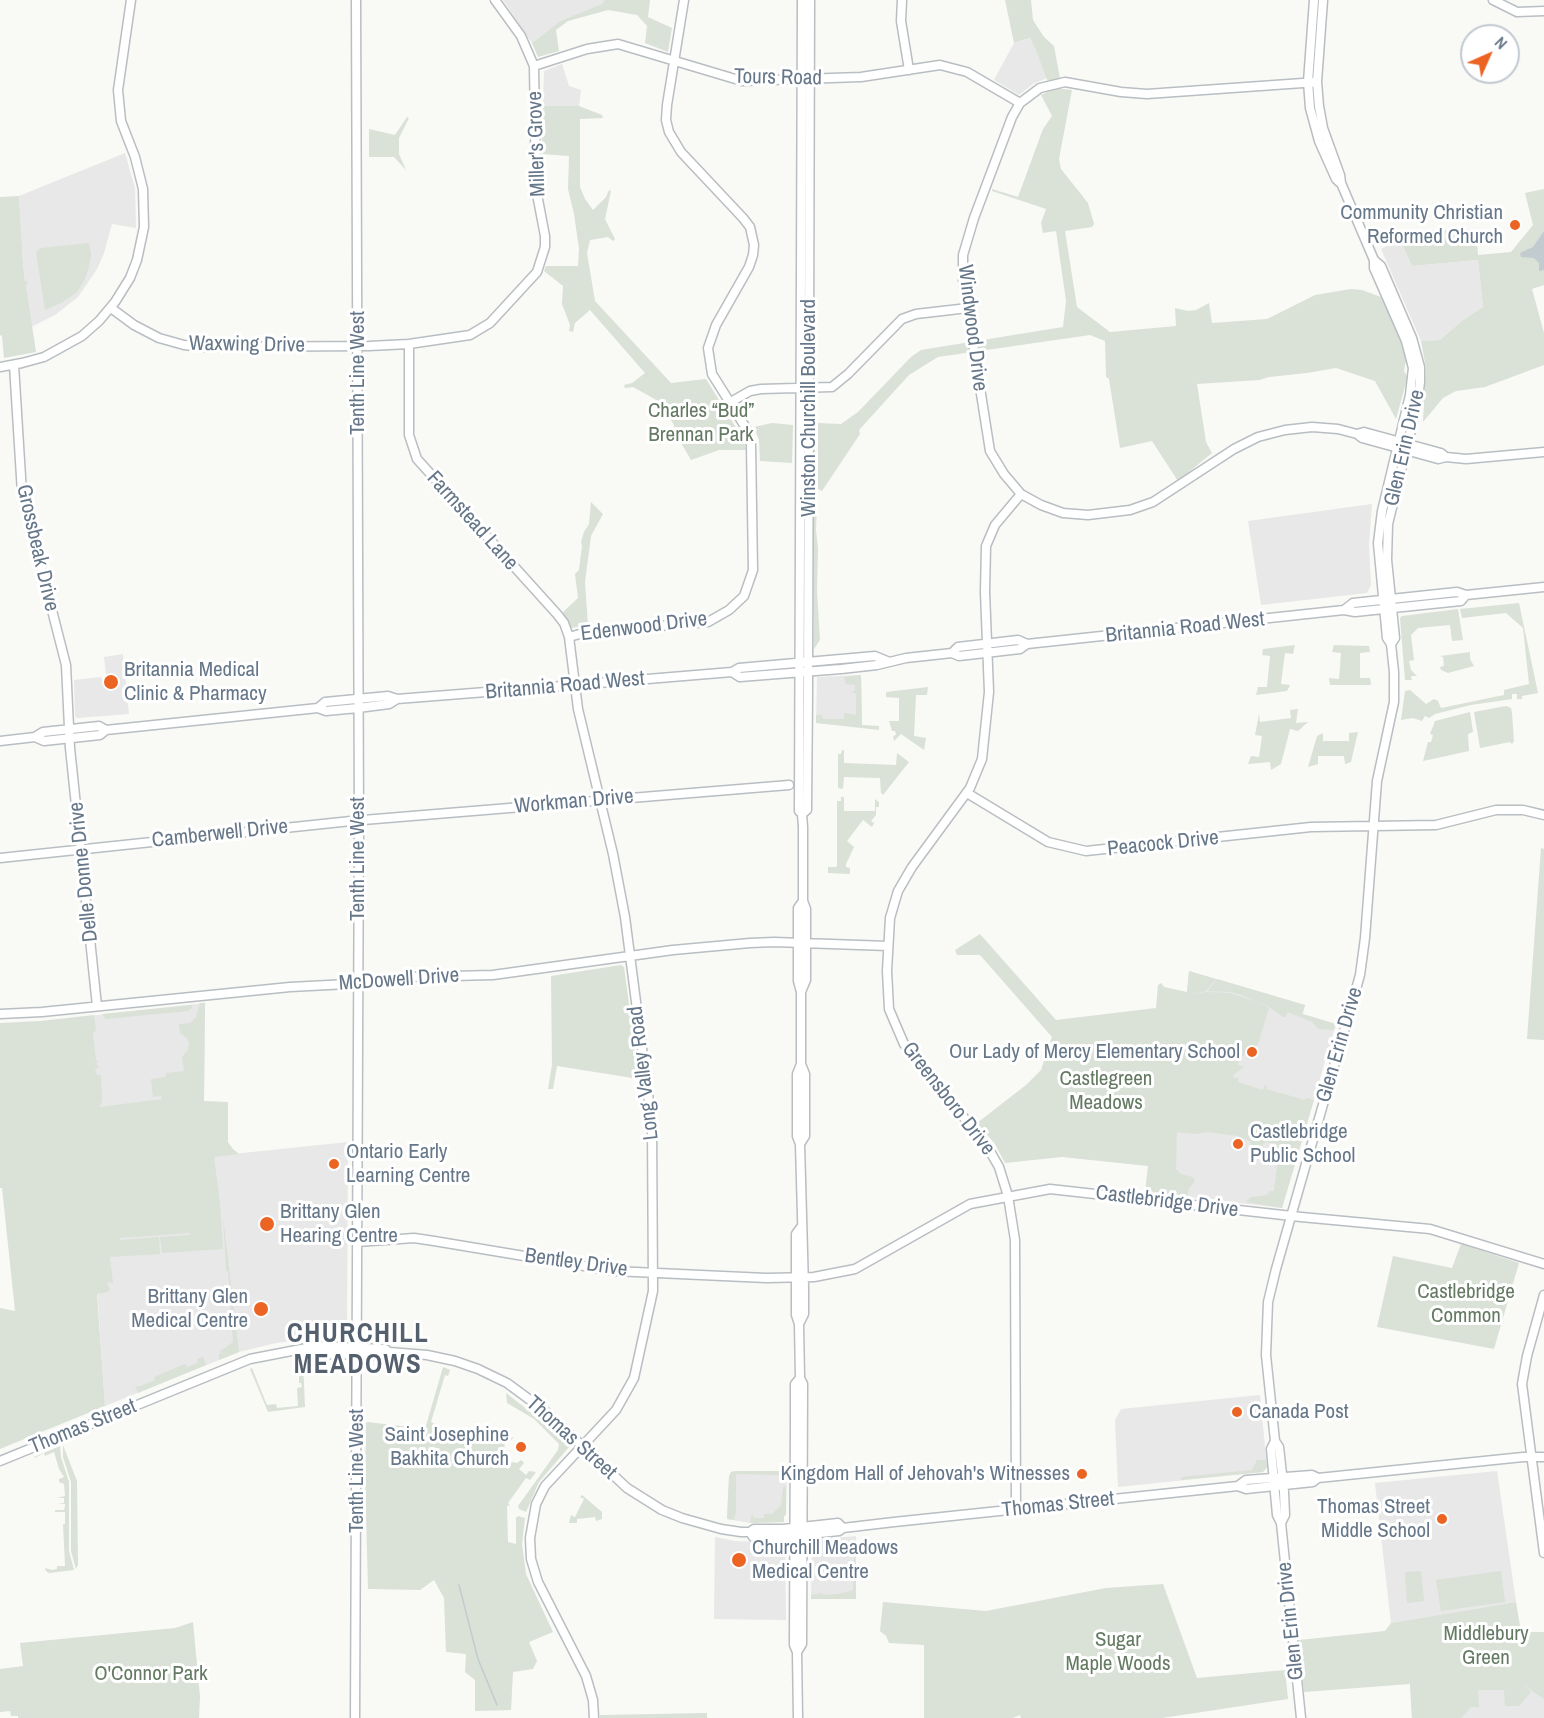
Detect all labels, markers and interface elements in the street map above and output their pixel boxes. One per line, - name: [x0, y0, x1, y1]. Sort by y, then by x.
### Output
- north arrow: [1460, 24, 1520, 84]
- text: N: [1490, 32, 1512, 54]
- street label: Tours Road: [734, 65, 822, 91]
- street label: Miller's Grove: [523, 91, 551, 197]
- place label: Community Christian Reformed Church: [1340, 200, 1503, 250]
- marker: Community Christian Reformed Church: [1508, 218, 1522, 232]
- street label: Windwood Drive: [952, 263, 992, 393]
- street label: Winston Churchill Boulevard: [796, 299, 822, 517]
- street label: Tenth Line West: [345, 311, 371, 435]
- street label: Waxwing Drive: [189, 331, 305, 359]
- street label: Glen Erin Drive: [1379, 387, 1431, 509]
- park label: Charles “Bud” Brennan Park: [648, 398, 754, 448]
- street label: Farmstead Lane: [421, 466, 523, 576]
- street label: Grossbeak Drive: [10, 482, 64, 614]
- street label: Edenwood Drive: [579, 607, 709, 647]
- street label: Britannia Road West: [1104, 607, 1266, 649]
- place label: Britannia Medical Clinic & Pharmacy: [124, 657, 267, 707]
- street label: Britannia Road West: [484, 666, 646, 706]
- marker: Britannia Medical Clinic & Pharmacy: [102, 673, 120, 691]
- street label: Workman Drive: [513, 784, 635, 820]
- street label: Tenth Line West: [345, 797, 371, 921]
- street label: Delle Donne Drive: [64, 801, 104, 943]
- street label: Camberwell Drive: [151, 814, 289, 854]
- street label: Peacock Drive: [1106, 826, 1220, 862]
- street label: McDowell Drive: [338, 963, 460, 997]
- street label: Glen Erin Drive: [1312, 984, 1368, 1106]
- street label: Long Valley Road: [623, 1005, 665, 1141]
- street label: Greensboro Drive: [896, 1037, 1000, 1161]
- place label: Our Lady of Mercy Elementary School: [949, 1039, 1240, 1065]
- marker: Our Lady of Mercy Elementary School: [1245, 1045, 1259, 1059]
- park label: Castlegreen Meadows: [1060, 1066, 1152, 1116]
- place label: Castlebridge Public School: [1250, 1119, 1355, 1169]
- marker: Castlebridge Public School: [1231, 1137, 1245, 1151]
- place label: Ontario Early Learning Centre: [346, 1139, 470, 1189]
- marker: Ontario Early Learning Centre: [327, 1157, 341, 1171]
- street label: Castlebridge Drive: [1094, 1181, 1240, 1223]
- place label: Brittany Glen Hearing Centre: [280, 1199, 398, 1249]
- marker: Brittany Glen Hearing Centre: [258, 1215, 276, 1233]
- street label: Bentley Drive: [523, 1243, 629, 1283]
- park label: Castlebridge Common: [1417, 1279, 1515, 1329]
- place label: Brittany Glen Medical Centre: [131, 1284, 248, 1334]
- marker: Brittany Glen Medical Centre: [252, 1300, 270, 1318]
- district label: CHURCHILL MEADOWS: [287, 1319, 429, 1382]
- street label: Thomas Street: [521, 1391, 621, 1485]
- street label: Thomas Street: [26, 1394, 140, 1460]
- place label: Canada Post: [1249, 1399, 1349, 1425]
- marker: Canada Post: [1230, 1405, 1244, 1419]
- street label: Tenth Line West: [344, 1409, 370, 1533]
- place label: Saint Josephine Bakhita Church: [385, 1422, 509, 1472]
- marker: Saint Josephine Bakhita Church: [514, 1440, 528, 1454]
- place label: Kingdom Hall of Jehovah's Witnesses: [781, 1461, 1070, 1487]
- marker: Kingdom Hall of Jehovah's Witnesses: [1075, 1467, 1089, 1481]
- street label: Thomas Street: [1001, 1487, 1115, 1523]
- place label: Thomas Street Middle School: [1317, 1494, 1430, 1544]
- marker: Thomas Street Middle School: [1435, 1512, 1449, 1526]
- place label: Churchill Meadows Medical Centre: [752, 1535, 898, 1585]
- marker: Churchill Meadows Medical Centre: [730, 1551, 748, 1569]
- street label: Glen Erin Drive: [1272, 1561, 1310, 1681]
- park label: Middlebury Green: [1443, 1621, 1529, 1671]
- park label: Sugar Maple Woods: [1066, 1627, 1170, 1677]
- park label: O'Connor Park: [94, 1661, 208, 1687]

